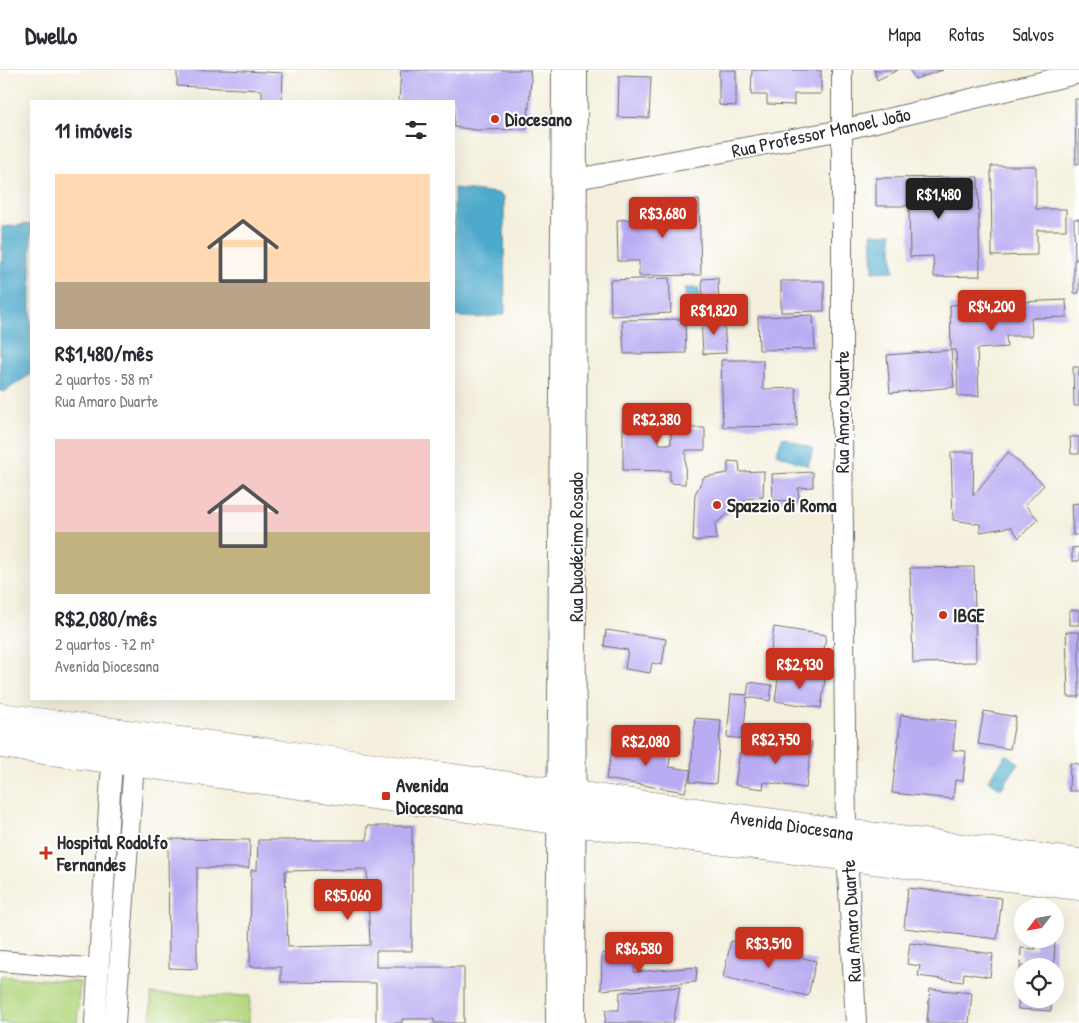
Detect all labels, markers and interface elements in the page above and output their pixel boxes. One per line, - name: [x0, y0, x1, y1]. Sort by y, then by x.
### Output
- text: Dwello: [25, 19, 77, 51]
- text: Mapa: [888, 22, 921, 47]
- text: Rotas: [949, 22, 985, 47]
- text: Salvos: [1013, 22, 1054, 47]
- street label: Rua Professor Manoel João: [729, 100, 913, 164]
- place label: Diocesano: [505, 106, 572, 132]
- marker: Diocesano: [489, 113, 501, 125]
- text: 11 imóveis: [55, 116, 132, 145]
- icon: filters: [402, 116, 430, 144]
- pin: R$1,480: [893, 178, 985, 220]
- text: R$1,480: [917, 183, 961, 205]
- pin: R$3,680: [617, 196, 709, 239]
- text: R$3,680: [640, 202, 686, 224]
- icon: home: [198, 206, 288, 296]
- pin: R$4,200: [946, 290, 1038, 332]
- pin: R$1,820: [668, 294, 760, 336]
- text: R$4,200: [969, 295, 1015, 317]
- text: R$1,820: [691, 299, 737, 321]
- text: R$1,480/mês: [55, 339, 153, 368]
- street label: Rua Amaro Duarte: [829, 350, 855, 473]
- text: 2 quartos · 58 m²: [55, 368, 153, 390]
- text: Rua Amaro Duarte: [55, 390, 158, 412]
- pin: R$2,380: [611, 402, 703, 445]
- text: R$2,380: [633, 408, 681, 430]
- icon: home: [198, 471, 288, 561]
- street label: Rua Duodécimo Rosado: [563, 472, 589, 622]
- place label: Spazzio di Roma: [727, 492, 837, 519]
- marker: Spazzio di Roma: [711, 499, 723, 511]
- place label: IBGE: [953, 602, 985, 628]
- text: R$2,080/mês: [55, 604, 157, 633]
- marker: IBGE: [937, 609, 949, 621]
- text: 2 quartos · 72 m²: [55, 633, 155, 655]
- pin: R$2,930: [754, 648, 846, 690]
- text: R$2,930: [777, 653, 823, 675]
- text: Avenida Diocesana: [55, 655, 159, 677]
- pin: R$2,750: [730, 722, 822, 765]
- pin: R$2,080: [600, 724, 692, 767]
- text: R$2,750: [752, 728, 800, 750]
- text: R$2,080: [622, 730, 670, 752]
- place label: Avenida Diocesana: [396, 772, 463, 820]
- marker: Avenida Diocesana: [380, 790, 392, 802]
- street label: Avenida Diocesana: [729, 804, 855, 847]
- place label: Hospital Rodolfo Fernandes: [56, 829, 168, 877]
- marker: Hospital Rodolfo Fernandes: [39, 846, 53, 860]
- street label: Rua Amaro Duarte: [835, 859, 867, 983]
- pin: R$5,060: [302, 878, 394, 921]
- text: R$5,060: [325, 884, 371, 906]
- north arrow: [1014, 898, 1064, 948]
- map controls: [1014, 898, 1064, 1008]
- pin: R$3,510: [723, 926, 815, 969]
- pin: R$6,580: [593, 932, 685, 974]
- text: R$3,510: [746, 932, 792, 954]
- text: R$6,580: [616, 937, 662, 959]
- button: locate: [1014, 958, 1064, 1008]

